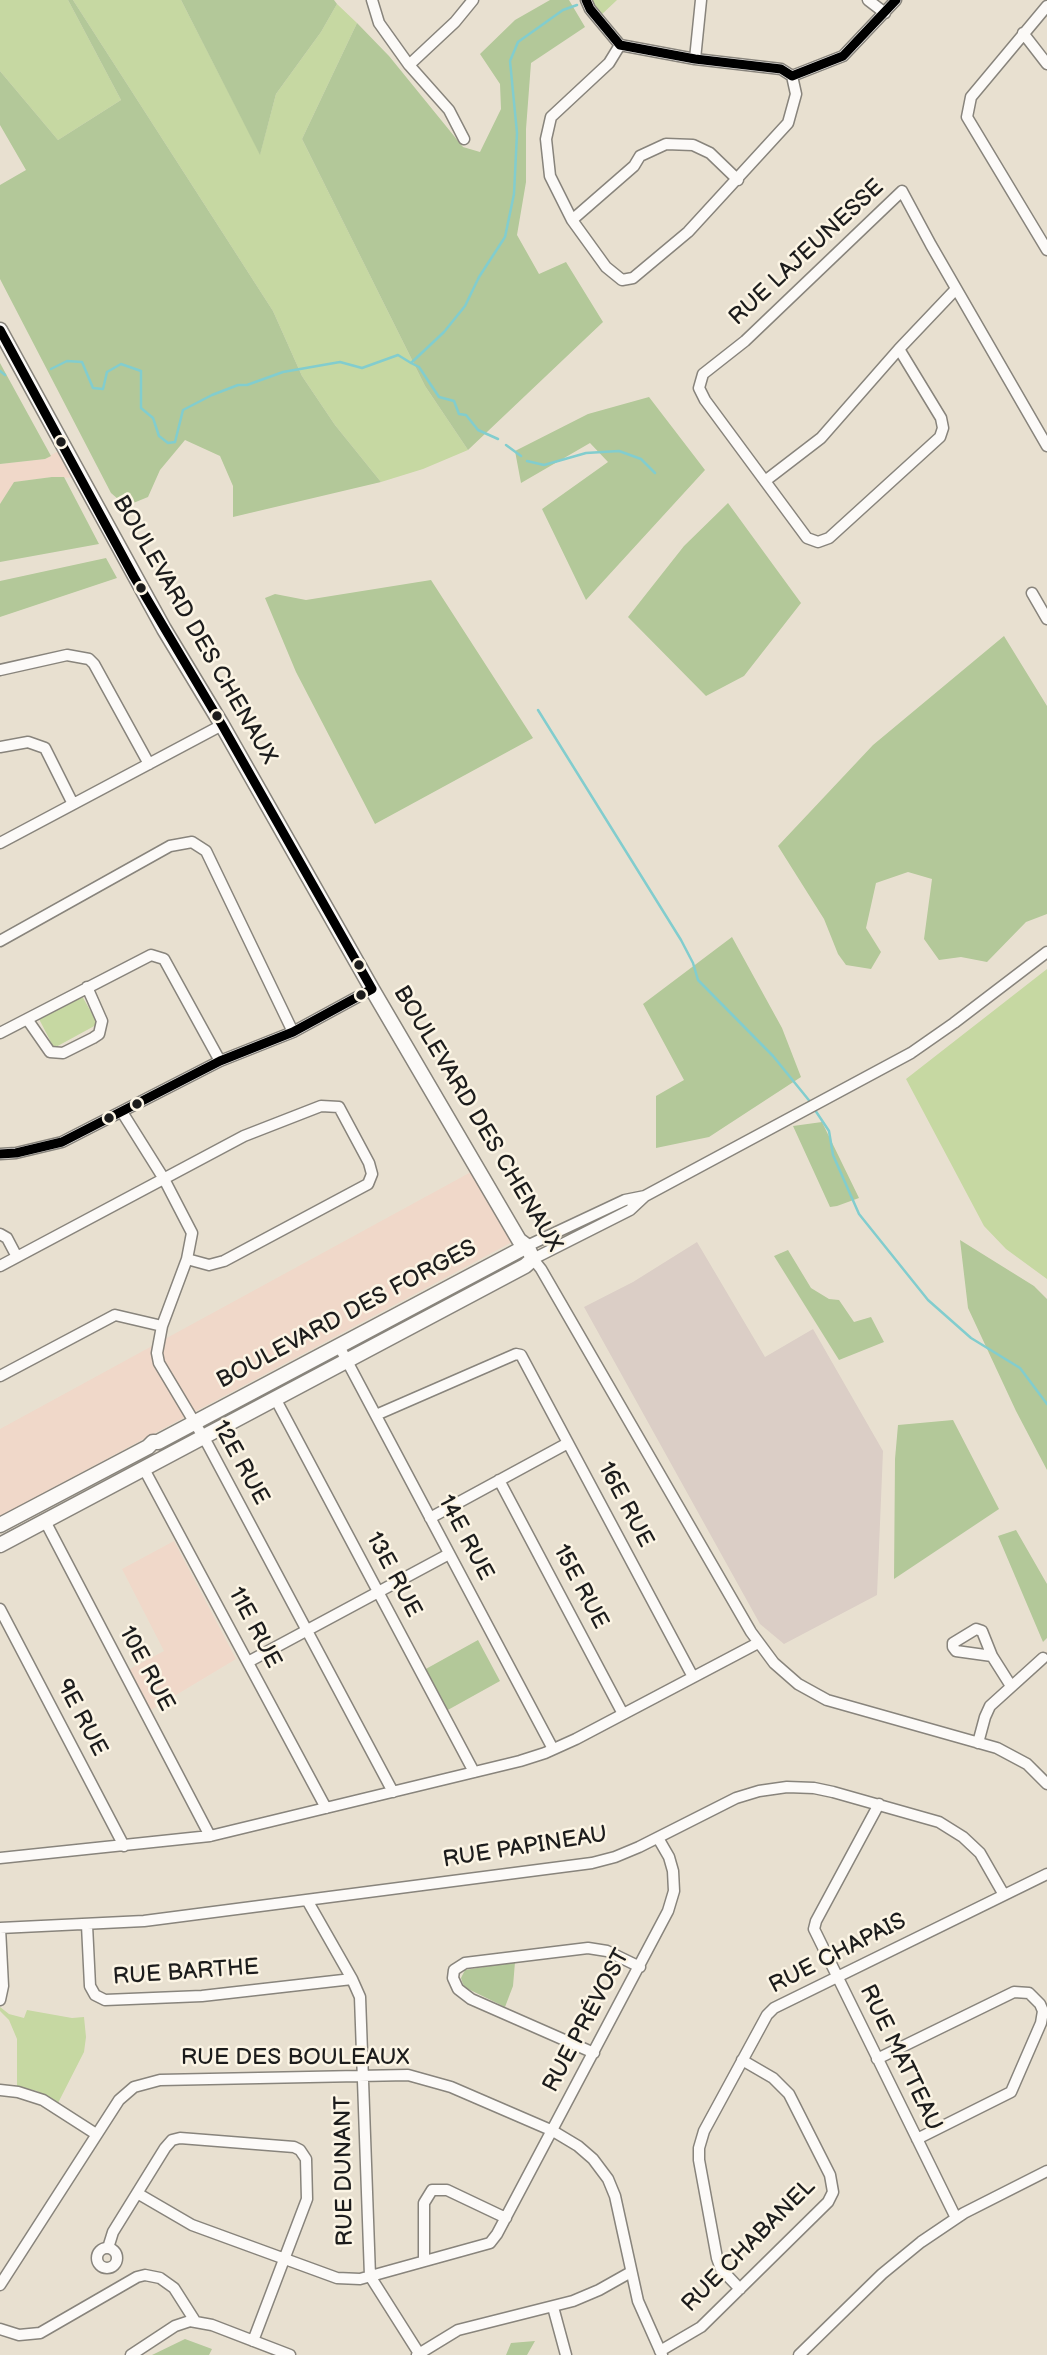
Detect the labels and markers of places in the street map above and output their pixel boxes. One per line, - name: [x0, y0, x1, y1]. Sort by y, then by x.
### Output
- unlabelled marker: [54, 435, 68, 449]
- unlabelled marker: [134, 581, 148, 595]
- unlabelled marker: [210, 709, 224, 723]
- unlabelled marker: [352, 958, 366, 972]
- unlabelled marker: [354, 988, 368, 1002]
- unlabelled marker: [130, 1097, 144, 1111]
- unlabelled marker: [102, 1111, 116, 1125]

